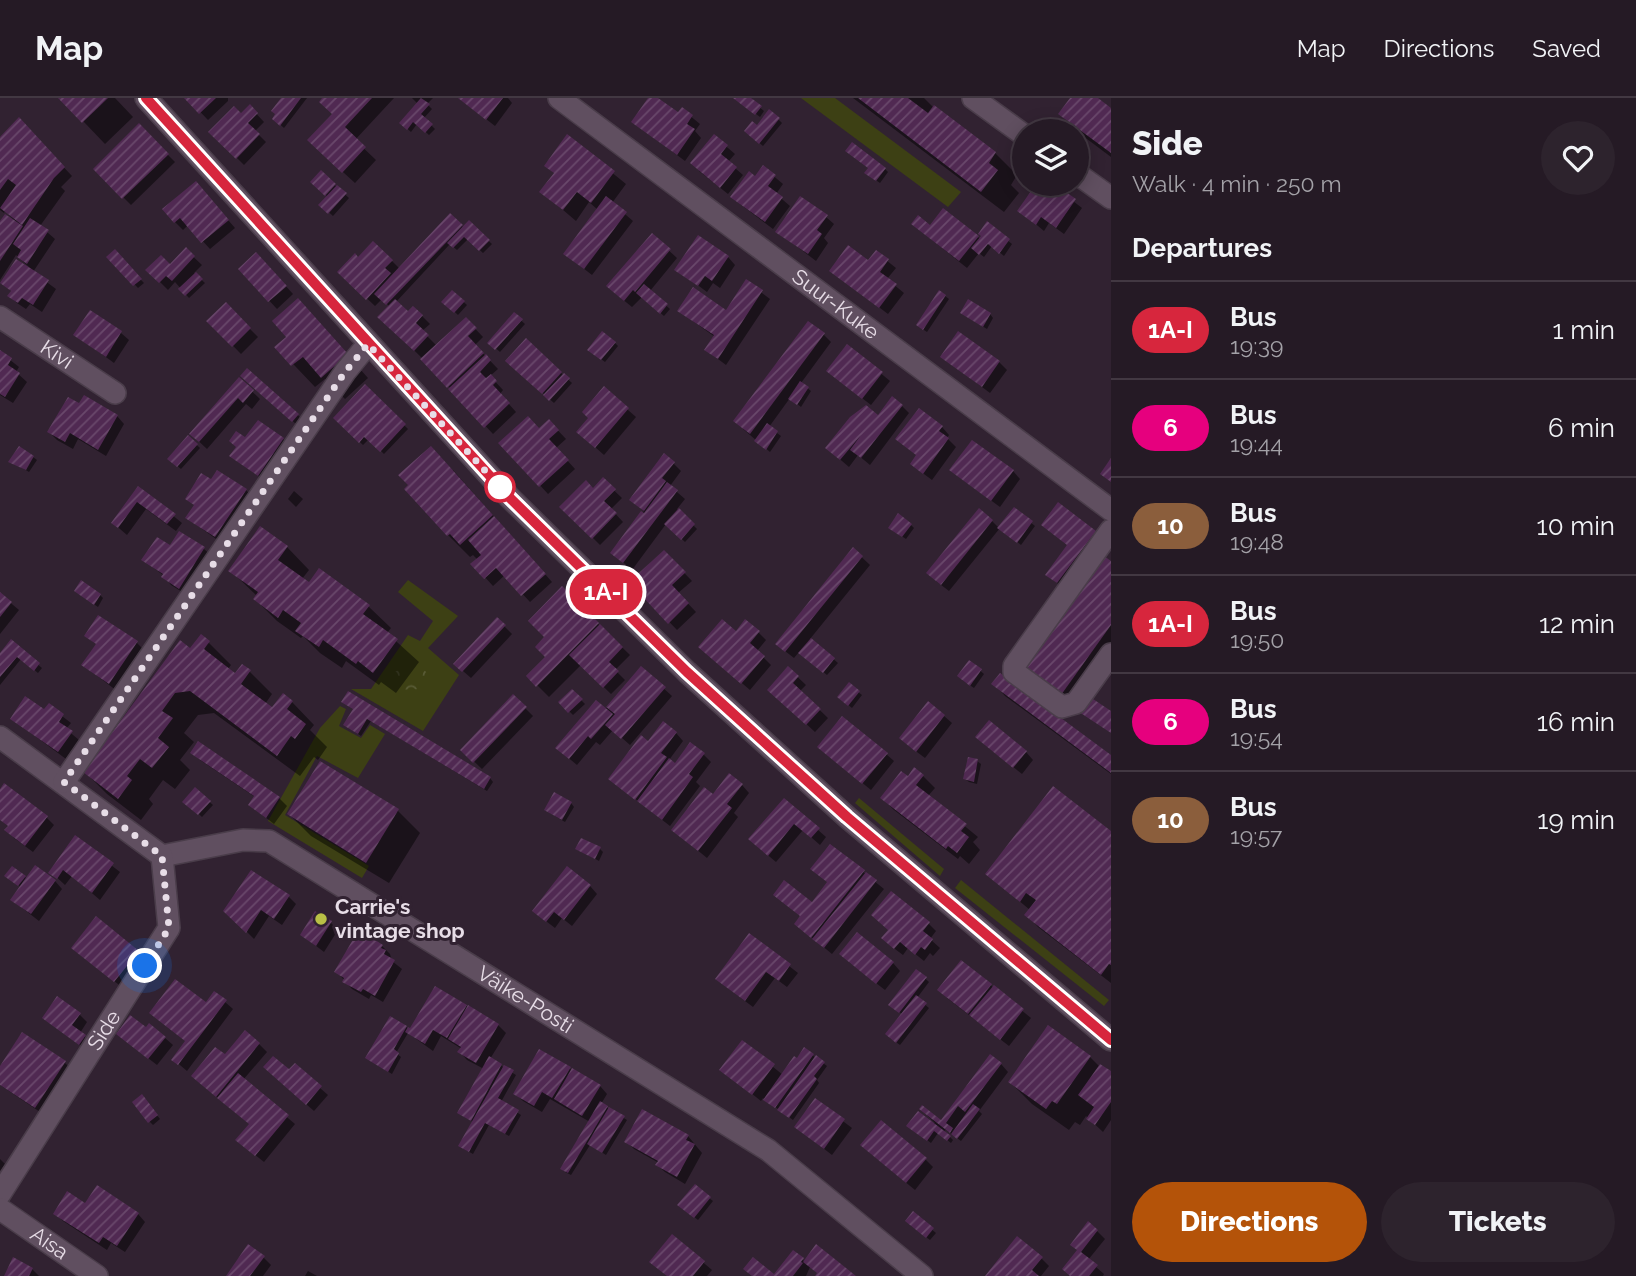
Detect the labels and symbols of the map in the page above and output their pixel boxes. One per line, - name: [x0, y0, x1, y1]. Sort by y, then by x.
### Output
- street label: Suur-Kuke: [788, 264, 884, 344]
- street label: Kivi: [36, 334, 78, 374]
- unlabelled marker: [485, 472, 515, 502]
- line badge: 1A-I: [557, 569, 655, 615]
- place label: Carrie's vintage shop: [335, 894, 465, 943]
- marker: Carrie's vintage shop: [313, 911, 329, 927]
- your location: [127, 948, 162, 983]
- street label: Väike-Posti: [473, 960, 578, 1038]
- street label: Side: [82, 1005, 126, 1055]
- street label: Aisa: [26, 1221, 73, 1264]

